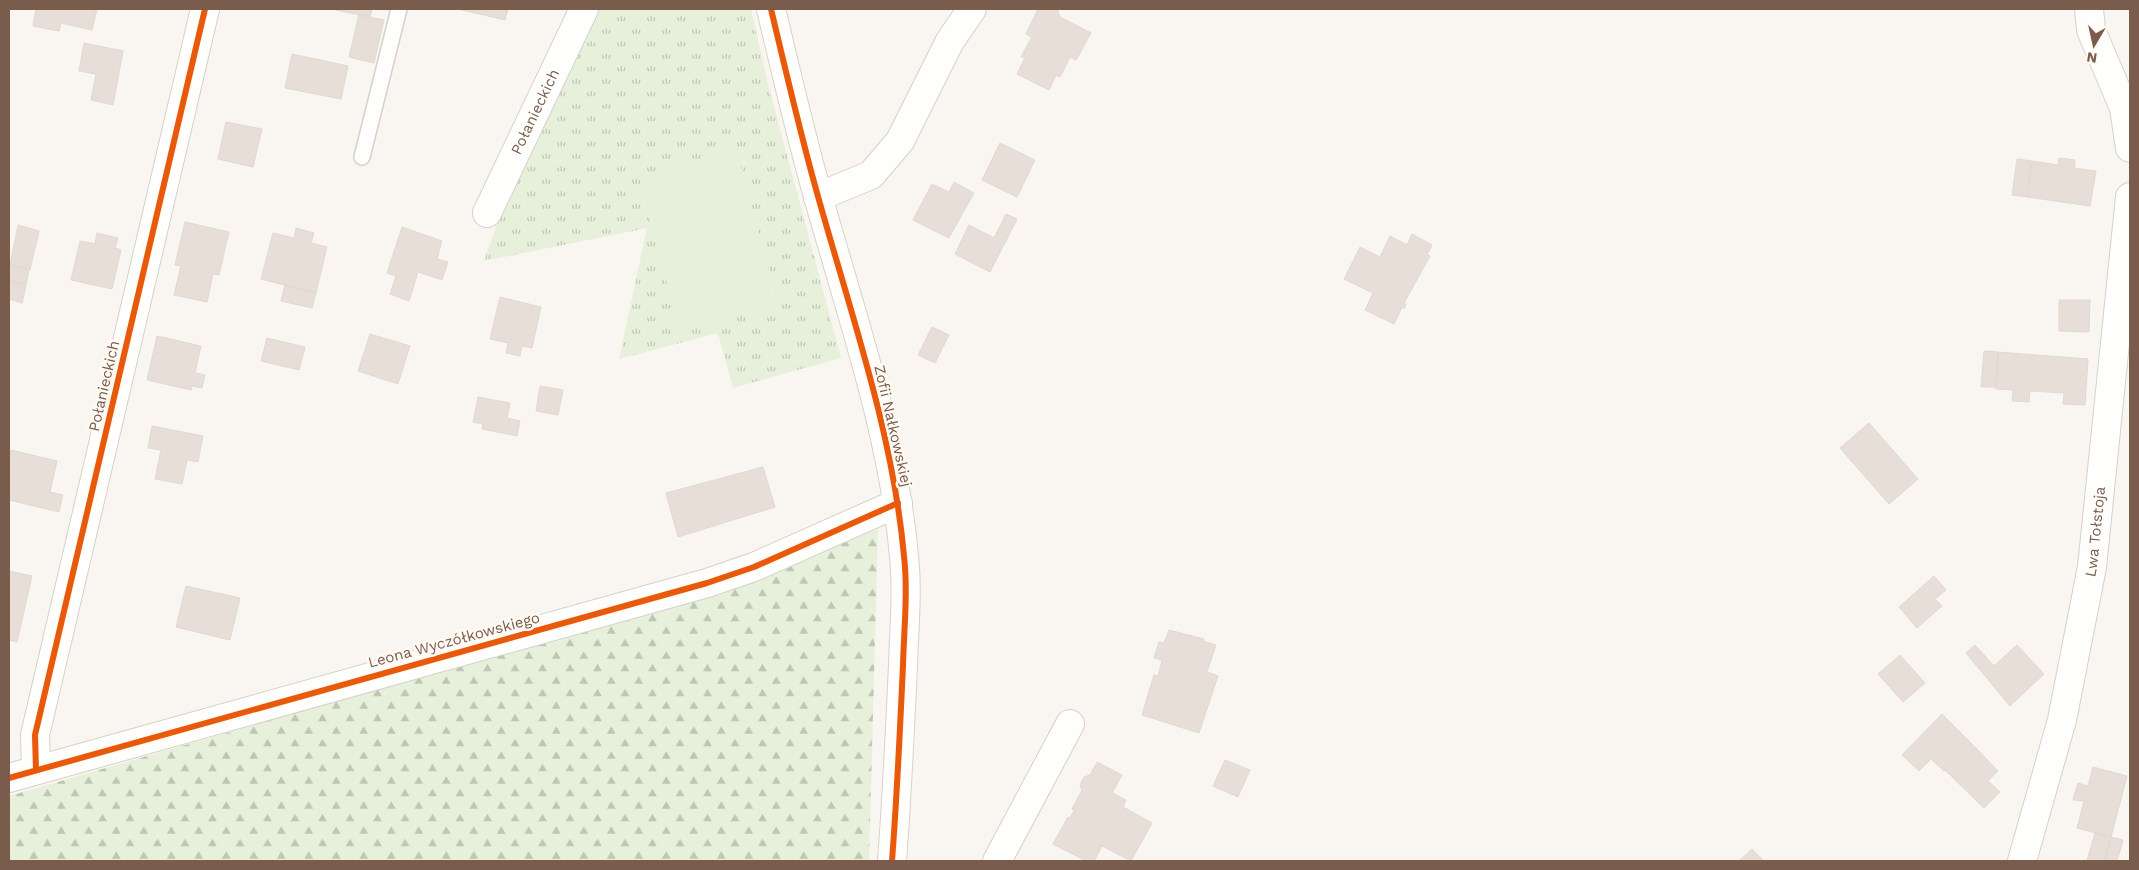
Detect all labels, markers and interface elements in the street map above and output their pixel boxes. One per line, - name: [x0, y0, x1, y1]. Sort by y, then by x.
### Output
- north arrow: [2069, 20, 2119, 70]
- text: N: [2086, 49, 2098, 67]
- street label: Połanieckich: [507, 66, 563, 158]
- street label: Połanieckich: [85, 339, 123, 433]
- street label: Zofii Nałkowskiej: [870, 363, 916, 489]
- street label: Lwa Tołstoja: [2081, 485, 2109, 578]
- street label: Leona Wyczółkowskiego: [366, 608, 542, 672]

